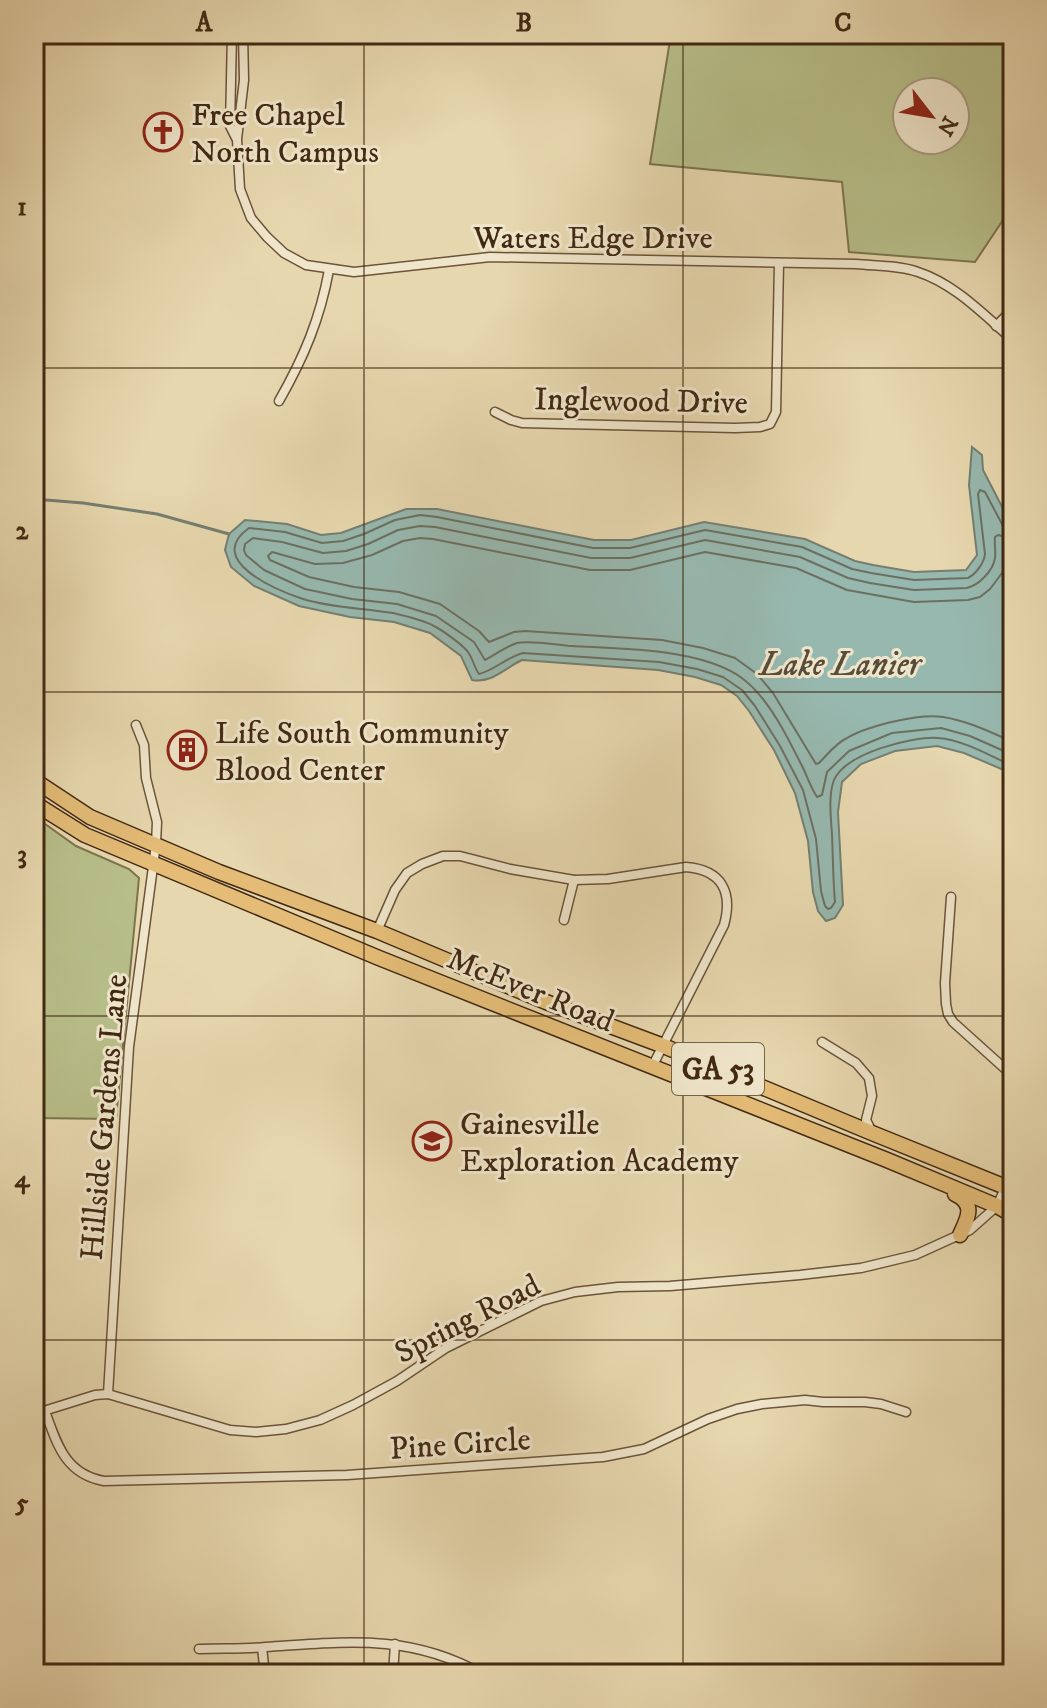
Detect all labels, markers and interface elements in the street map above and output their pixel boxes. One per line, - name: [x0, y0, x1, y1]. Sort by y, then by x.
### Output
- text: A: [195, 7, 214, 40]
- text: B: [516, 7, 532, 40]
- text: C: [834, 7, 852, 40]
- north arrow: [891, 76, 971, 156]
- place label: Free Chapel North Campus: [191, 96, 379, 173]
- church icon: Free Chapel North Campus: [142, 111, 184, 153]
- text: N: [931, 111, 963, 140]
- text: 1: [17, 191, 27, 224]
- street label: Waters Edge Drive: [472, 219, 713, 259]
- street label: Inglewood Drive: [534, 380, 748, 424]
- text: 2: [16, 515, 30, 548]
- water label: Lake Lanier: [757, 644, 924, 686]
- place label: Life South Community Blood Center: [215, 714, 510, 791]
- building icon: Life South Community Blood Center: [166, 729, 208, 771]
- text: 3: [17, 839, 27, 872]
- street label: McEver Road: [441, 939, 620, 1043]
- street label: Hillside Gardens Lane: [73, 972, 137, 1262]
- road number: GA 53: [672, 1043, 764, 1095]
- place label: Gainesville Exploration Academy: [460, 1105, 739, 1182]
- school or university icon: Gainesville Exploration Academy: [411, 1120, 453, 1162]
- text: 4: [15, 1163, 31, 1196]
- street label: Spring Road: [388, 1266, 548, 1374]
- street label: Pine Circle: [388, 1420, 532, 1470]
- text: 5: [15, 1487, 29, 1520]

